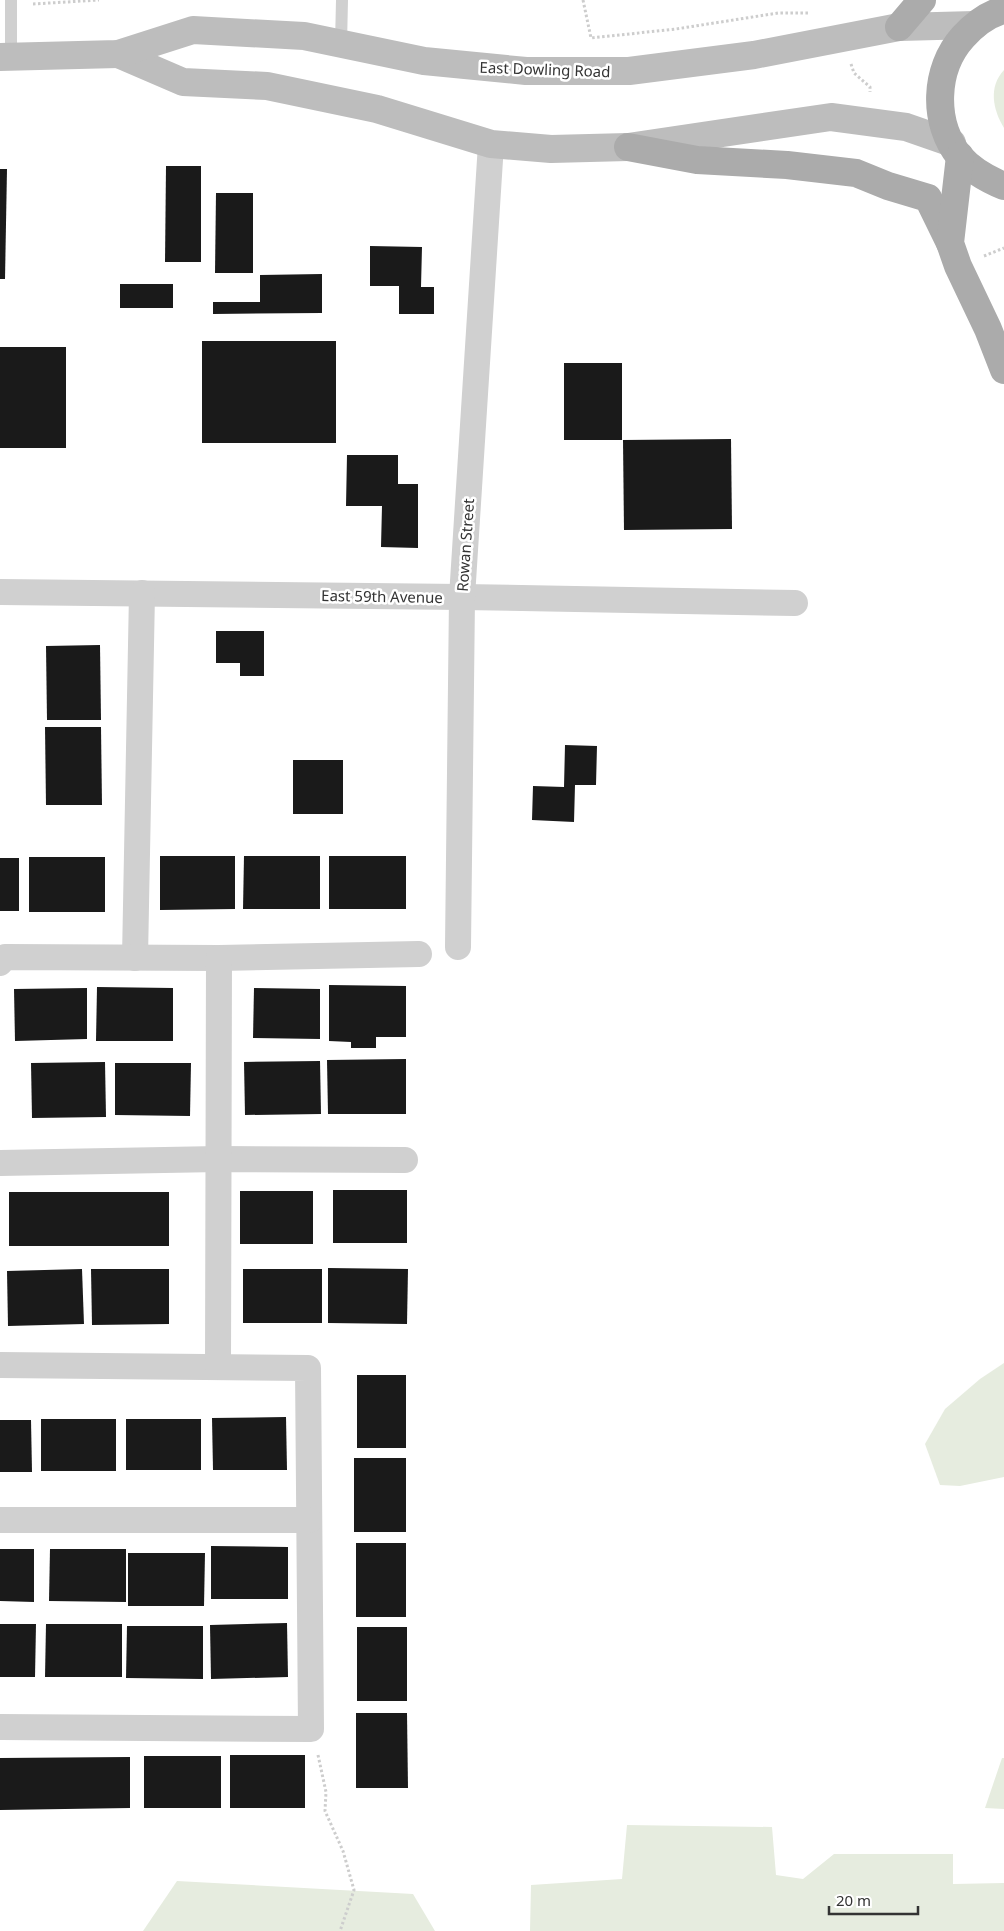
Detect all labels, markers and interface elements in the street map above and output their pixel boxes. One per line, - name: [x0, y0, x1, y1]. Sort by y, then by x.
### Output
- street label: East Dowling Road: [479, 57, 611, 81]
- street label: Rowan Street: [452, 497, 478, 592]
- street label: East 59th Avenue: [321, 585, 443, 607]
- scale bar: [829, 1884, 918, 1916]
- text: 20 m: [836, 1890, 871, 1910]

